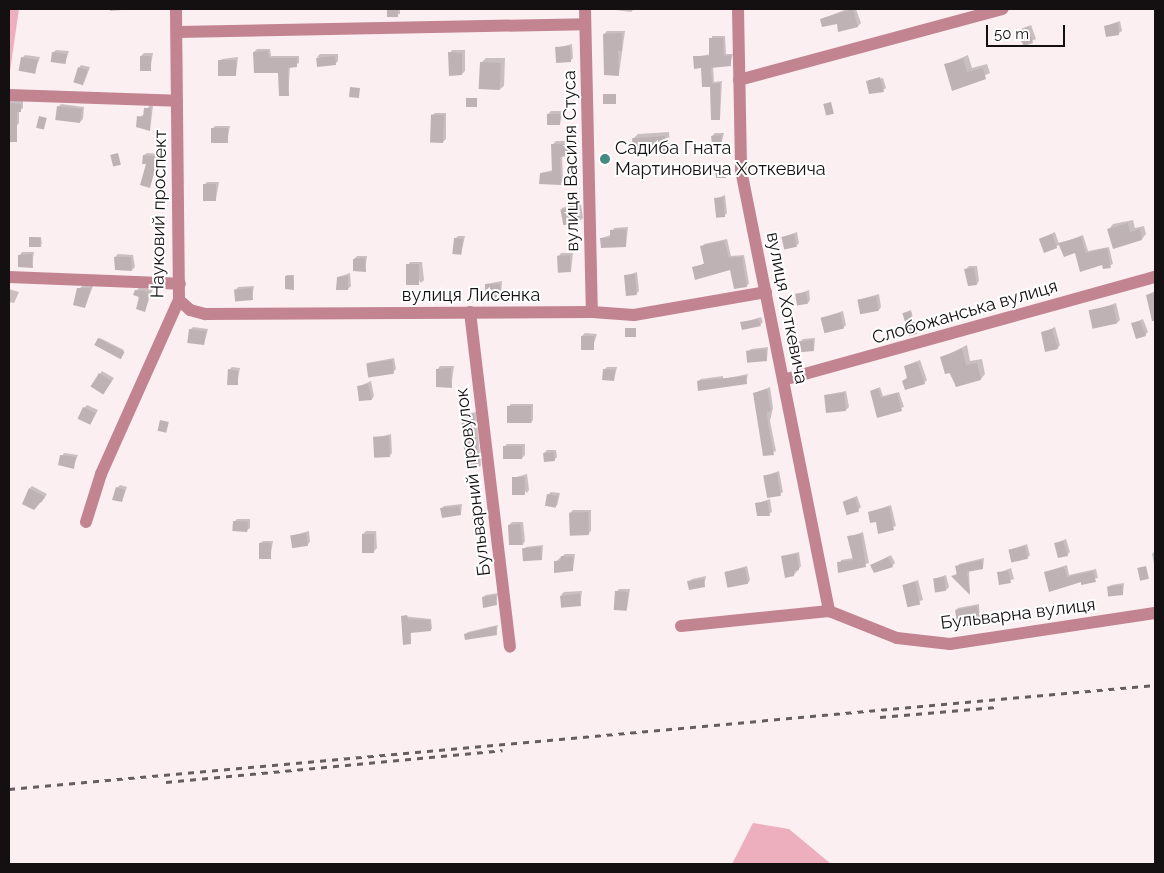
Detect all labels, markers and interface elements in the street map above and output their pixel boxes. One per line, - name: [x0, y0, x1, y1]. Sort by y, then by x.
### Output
- scale bar: [989, 15, 1068, 47]
- text: 50 m: [994, 25, 1029, 43]
- street label: вулиця Василя Стуса: [559, 70, 583, 252]
- street label: Науковий проспект: [147, 130, 171, 298]
- place label: Садиба Гната Мартиновича Хоткевича: [615, 138, 826, 180]
- marker: Садиба Гната Мартиновича Хоткевича: [599, 153, 611, 165]
- street label: вулиця Хоткевича: [762, 230, 812, 386]
- street label: Слобожанська вулиця: [870, 275, 1060, 349]
- street label: вулиця Лисенка: [402, 284, 540, 306]
- street label: Бульварний провулок: [451, 387, 495, 577]
- street label: Бульварна вулиця: [939, 594, 1097, 634]

